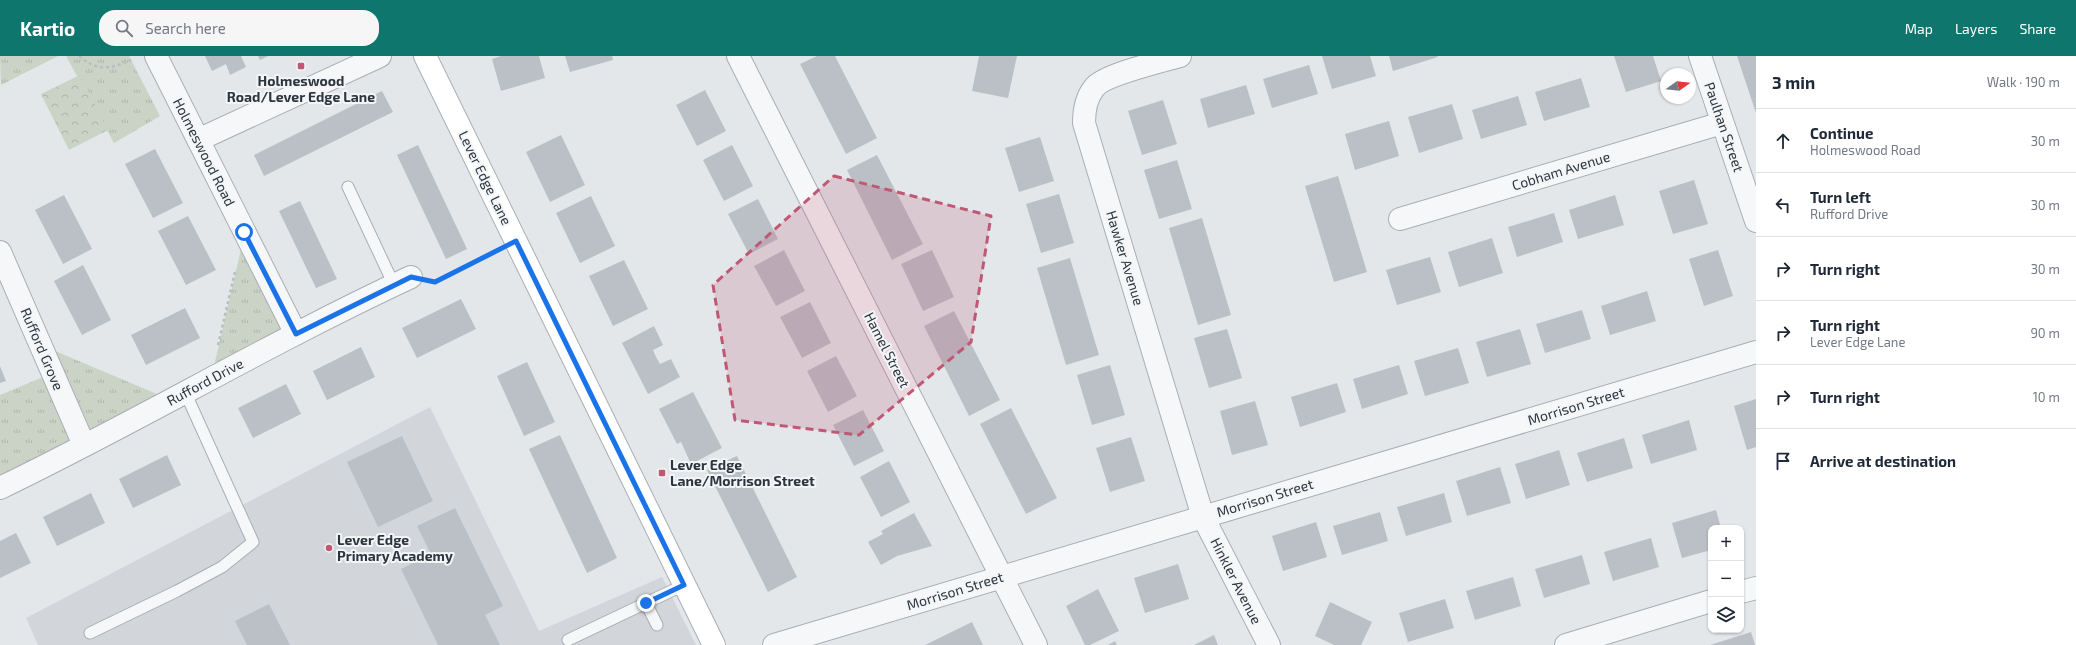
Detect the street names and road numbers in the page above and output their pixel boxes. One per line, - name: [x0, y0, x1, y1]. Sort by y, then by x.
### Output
- street label: Paulhan Street: [1701, 80, 1748, 174]
- street label: Holmeswood Road: [170, 95, 239, 209]
- street label: Lever Edge Lane: [455, 128, 516, 228]
- street label: Cobham Avenue: [1510, 148, 1612, 194]
- street label: Hawker Avenue: [1103, 208, 1148, 307]
- street label: Rufford Grove: [17, 305, 67, 393]
- street label: Hamel Street: [861, 309, 914, 390]
- street label: Rufford Drive: [164, 354, 246, 409]
- street label: Morrison Street: [1525, 383, 1626, 428]
- street label: Morrison Street: [1214, 475, 1315, 520]
- street label: Hinkler Avenue: [1207, 535, 1266, 627]
- street label: Morrison Street: [904, 568, 1005, 613]

